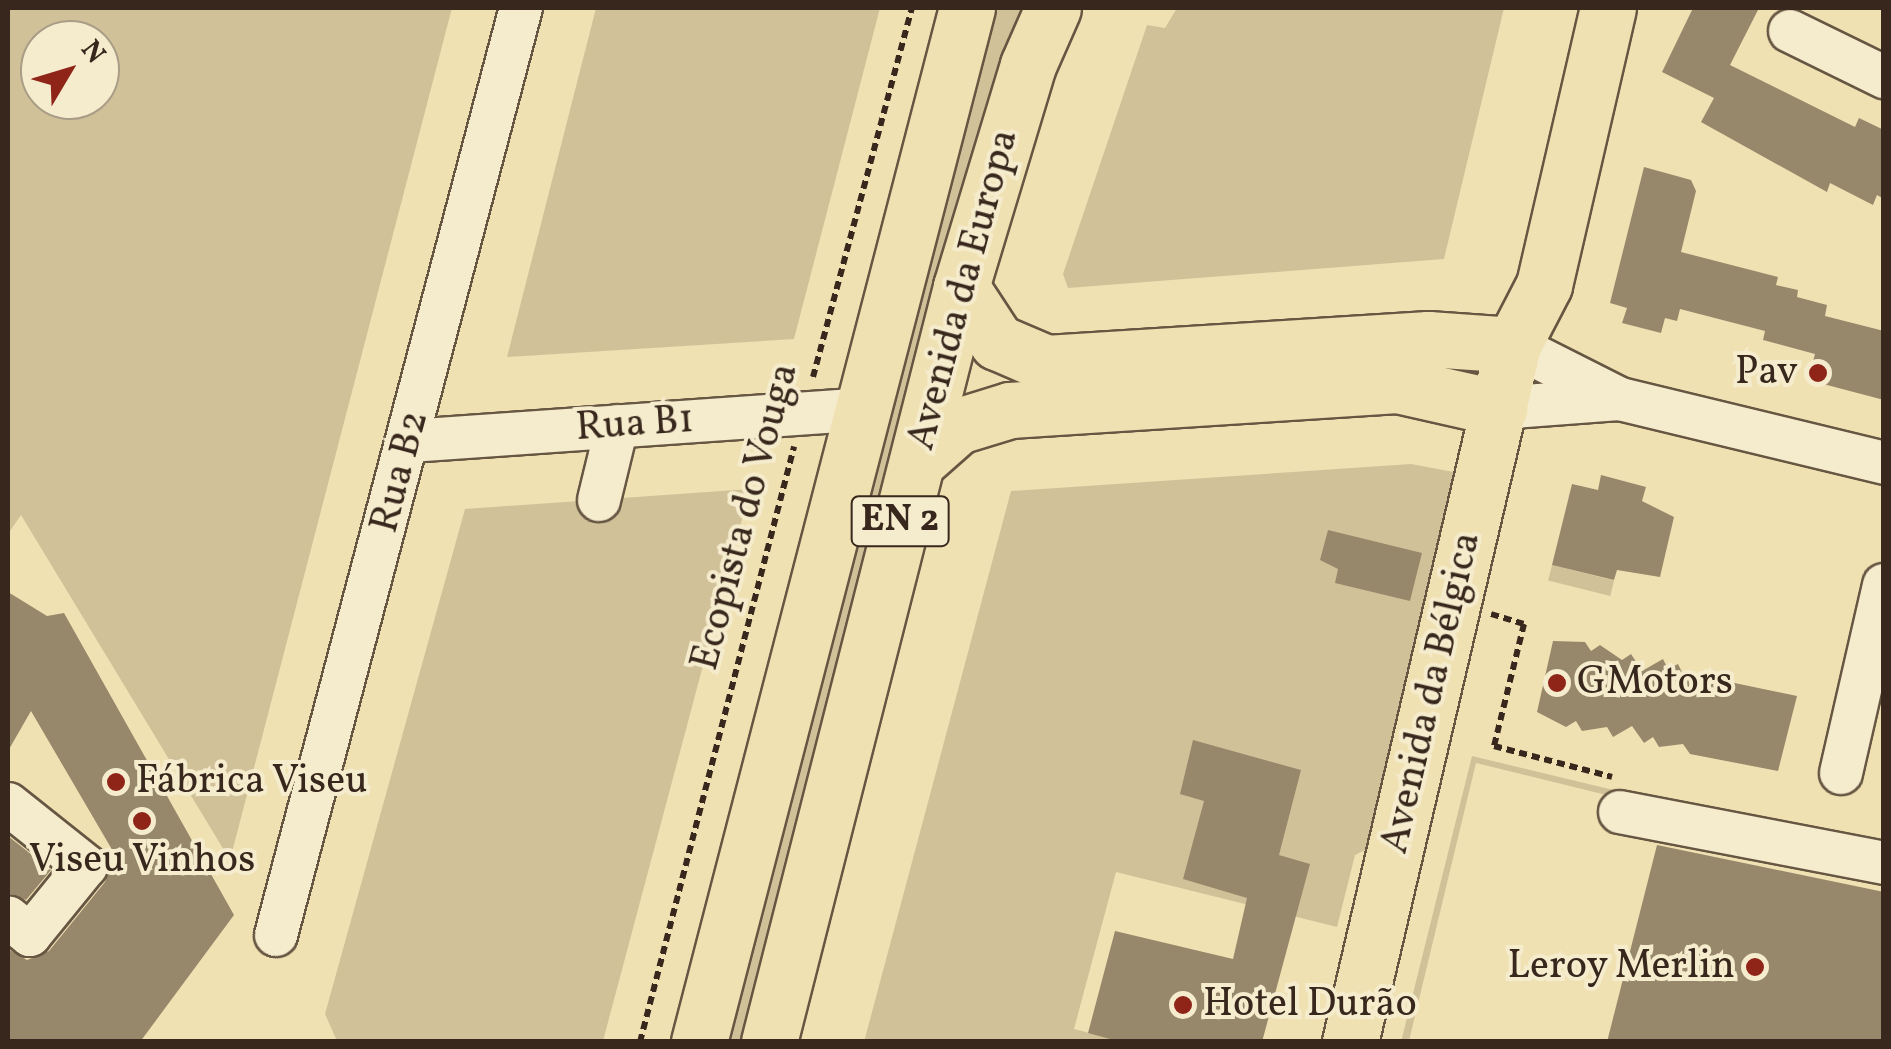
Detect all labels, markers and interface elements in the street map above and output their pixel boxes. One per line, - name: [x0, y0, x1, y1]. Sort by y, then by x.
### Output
- north arrow: [20, 20, 120, 120]
- text: N: [71, 32, 114, 72]
- street label: Avenida da Europa: [898, 125, 1030, 455]
- place label: Pav: [1735, 349, 1798, 397]
- street label: Ecopista do Vouga: [682, 358, 810, 676]
- marker: Pav: [1807, 362, 1829, 384]
- street label: Rua B1: [574, 397, 696, 453]
- street label: Rua B2: [362, 406, 440, 538]
- road number: EN 2: [850, 488, 950, 554]
- street label: Avenida da Bélgica: [1372, 528, 1492, 858]
- place label: GMotors: [1577, 659, 1733, 707]
- marker: GMotors: [1546, 672, 1568, 694]
- place label: Fábrica Viseu: [136, 758, 369, 806]
- marker: Fábrica Viseu: [105, 771, 127, 793]
- marker: Viseu Vinhos: [131, 810, 153, 832]
- place label: Viseu Vinhos: [28, 837, 256, 885]
- place label: Leroy Merlin: [1506, 943, 1735, 991]
- marker: Leroy Merlin: [1744, 956, 1766, 978]
- place label: Hotel Durão: [1203, 981, 1417, 1029]
- marker: Hotel Durão: [1172, 994, 1194, 1016]

